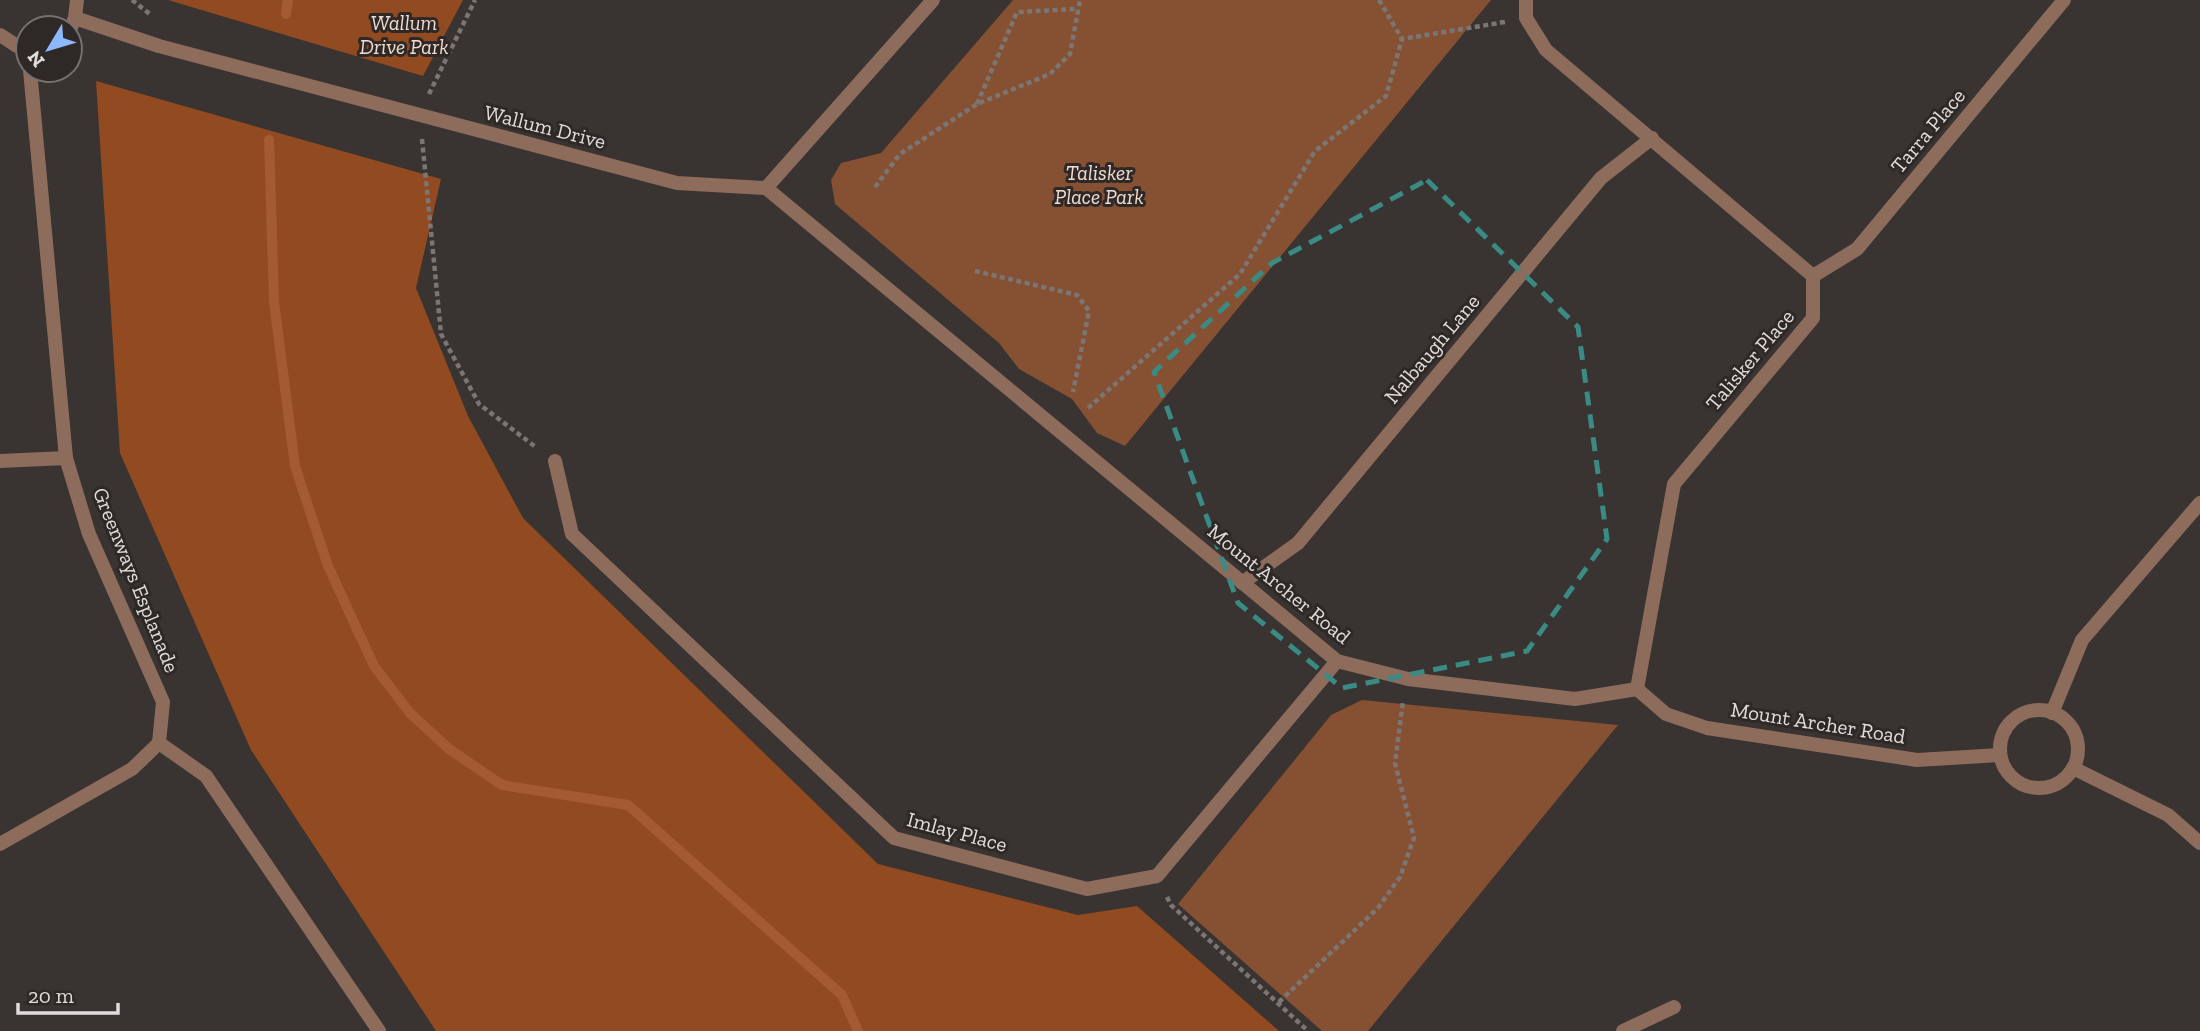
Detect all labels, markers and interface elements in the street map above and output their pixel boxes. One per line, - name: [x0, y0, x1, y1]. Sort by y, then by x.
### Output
- park label: Wallum Drive Park: [359, 10, 449, 59]
- north arrow: [14, 14, 84, 84]
- text: N: [22, 46, 50, 72]
- street label: Tarra Place: [1885, 83, 1970, 178]
- street label: Wallum Drive: [482, 99, 608, 154]
- park label: Talisker Place Park: [1054, 160, 1144, 209]
- street label: Nalbaugh Lane: [1379, 289, 1485, 408]
- street label: Talisker Place: [1700, 304, 1799, 415]
- street label: Greenways Esplanade: [88, 484, 185, 676]
- street label: Mount Archer Road: [1203, 518, 1356, 649]
- street label: Mount Archer Road: [1729, 696, 1908, 749]
- street label: Imlay Place: [904, 806, 1010, 857]
- scale bar: [18, 972, 117, 1016]
- text: 20 m: [28, 983, 74, 1008]

